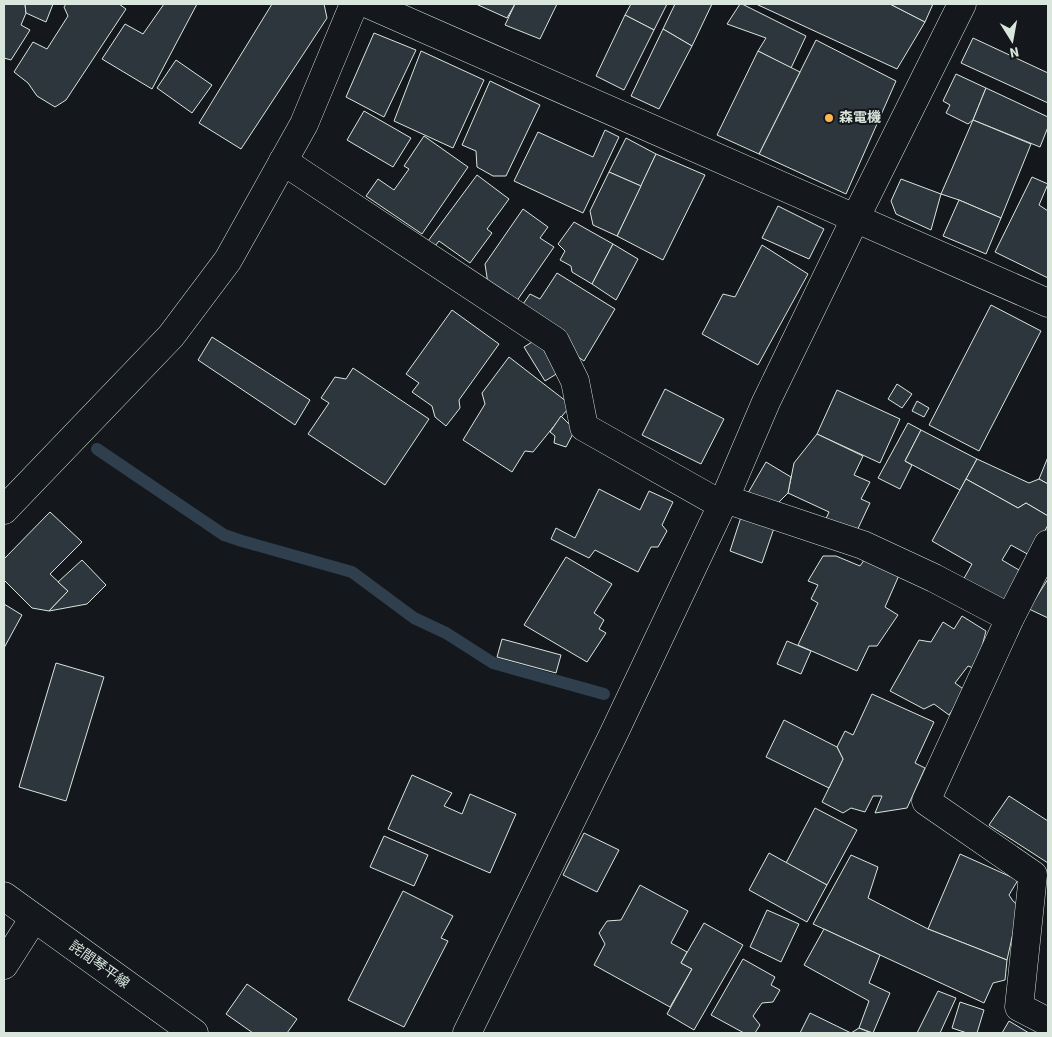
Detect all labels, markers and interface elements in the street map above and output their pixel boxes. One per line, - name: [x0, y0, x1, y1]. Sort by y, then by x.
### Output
- north arrow: [987, 15, 1037, 65]
- text: N: [1008, 41, 1021, 62]
- place label: 森電機: [839, 108, 881, 128]
- marker: 森電機: [823, 112, 835, 124]
- street label: 詫間琴平線: [65, 936, 133, 994]

